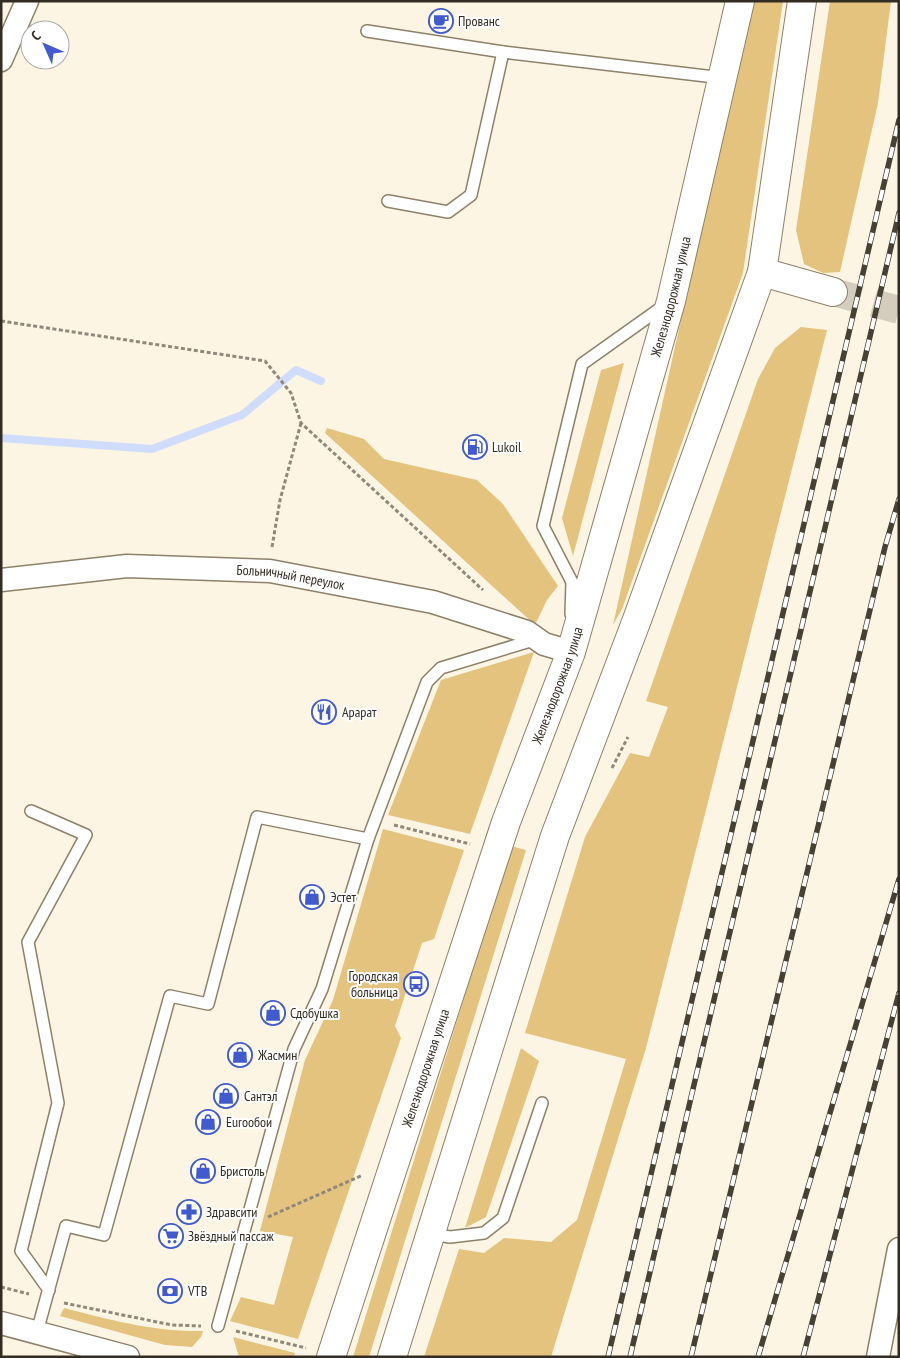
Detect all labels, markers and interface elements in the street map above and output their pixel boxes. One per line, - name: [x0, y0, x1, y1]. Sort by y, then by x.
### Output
- cafe icon: Прованс: [428, 8, 454, 34]
- place label: Прованс: [458, 12, 500, 30]
- north arrow: [20, 20, 70, 70]
- text: С: [27, 27, 45, 44]
- street label: Железнодорожная улица: [646, 235, 695, 360]
- fuel station icon: Lukoil: [462, 434, 488, 460]
- place label: Lukoil: [492, 438, 522, 456]
- street label: Больничный переулок: [236, 561, 347, 594]
- street label: Железнодорожная улица: [527, 625, 587, 747]
- restaurant icon: Арарат: [311, 699, 337, 725]
- place label: Арарат: [342, 703, 377, 721]
- shop icon: Эстет: [299, 884, 325, 910]
- place label: Эстет: [330, 888, 356, 906]
- place label: Городская больница: [349, 967, 398, 1001]
- bus stop icon: Городская больница: [403, 971, 429, 997]
- shop icon: Сдобушка: [260, 1000, 286, 1026]
- place label: Сдобушка: [290, 1004, 339, 1022]
- street label: Железнодорожная улица: [397, 1007, 453, 1131]
- shop icon: Жасмин: [227, 1042, 253, 1068]
- place label: Жасмин: [257, 1046, 297, 1064]
- shop icon: Сантэл: [213, 1083, 239, 1109]
- place label: Сантэл: [244, 1087, 277, 1105]
- shop icon: Euroобои: [195, 1109, 221, 1135]
- place label: Euroобои: [226, 1113, 272, 1131]
- shop icon: Бристоль: [190, 1158, 216, 1184]
- place label: Бристоль: [220, 1162, 265, 1180]
- pharmacy icon: Здравсити: [176, 1199, 202, 1225]
- place label: Здравсити: [206, 1203, 257, 1221]
- supermarket icon: Звёздный пассаж: [158, 1223, 184, 1249]
- place label: Звёздный пассаж: [188, 1227, 274, 1245]
- bank icon: VTB: [157, 1278, 183, 1304]
- place label: VTB: [187, 1282, 207, 1300]

